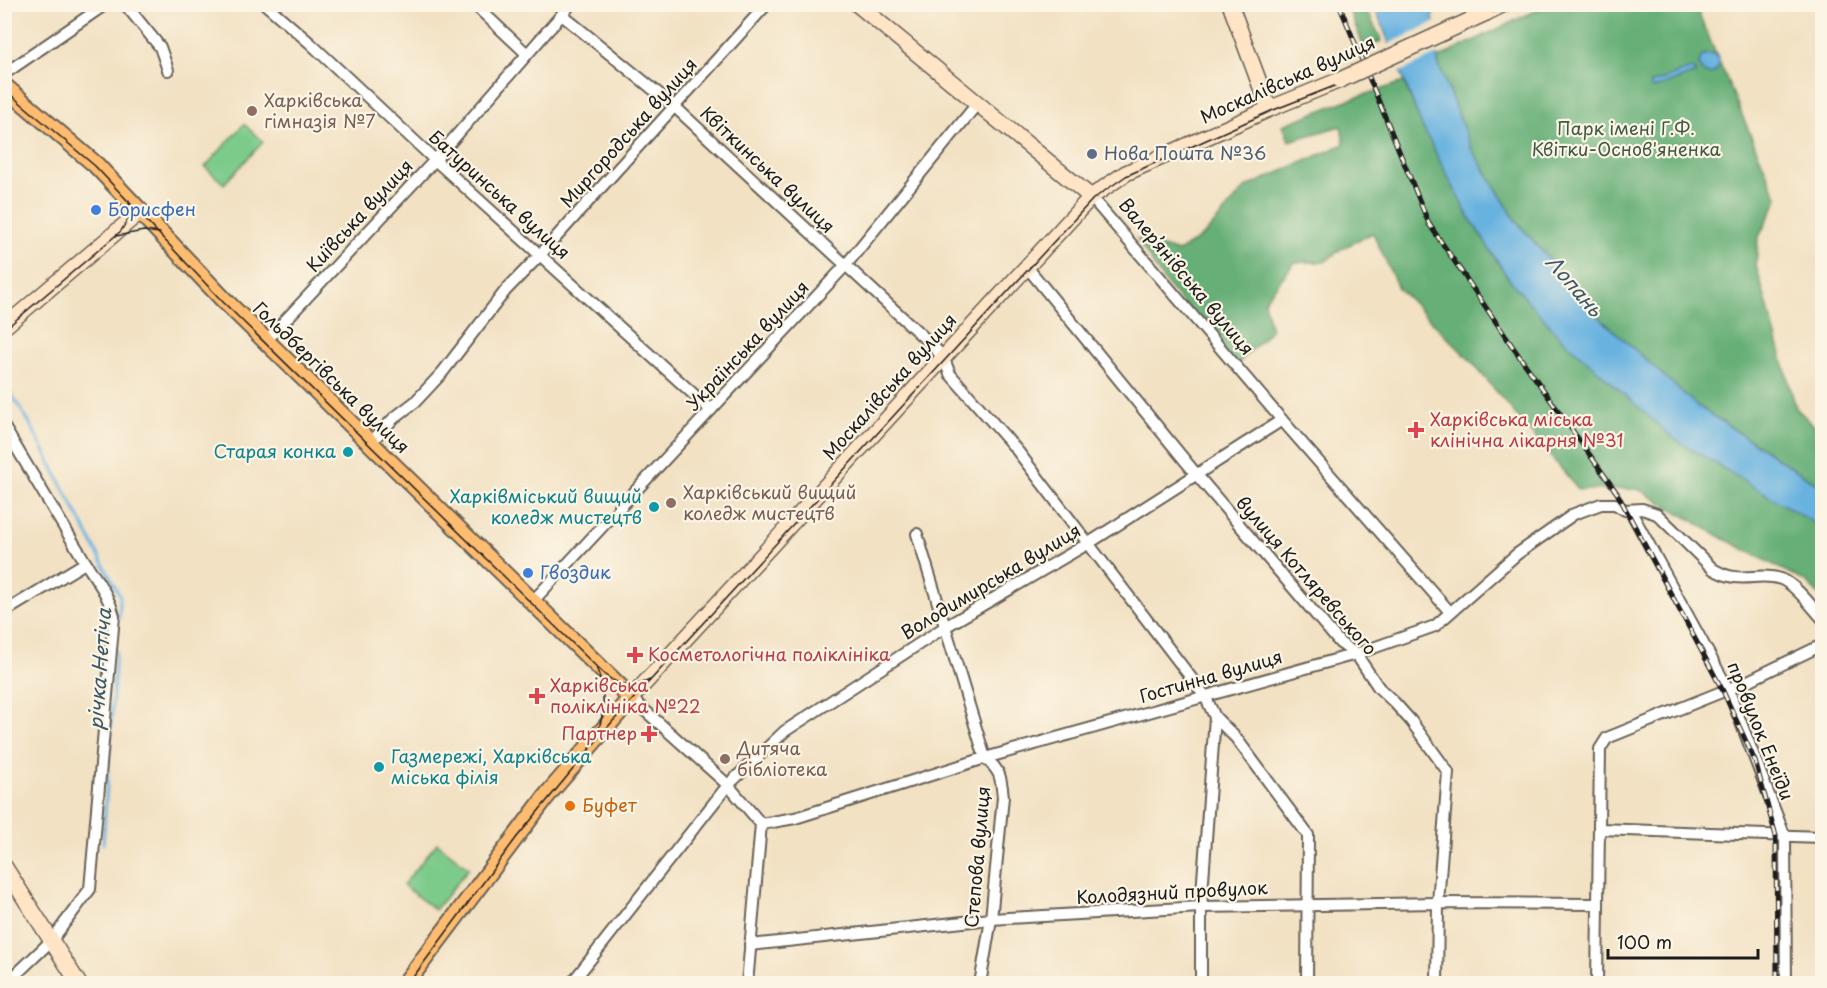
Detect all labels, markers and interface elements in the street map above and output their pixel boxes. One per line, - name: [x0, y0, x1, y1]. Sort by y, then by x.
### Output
- street label: Москалівська вулиця: [1196, 28, 1379, 129]
- street label: Миргородська вулиця: [553, 51, 703, 213]
- place label: Харківська гімназія №7: [264, 86, 375, 134]
- street label: Квіткинська вулиця: [695, 99, 842, 239]
- marker: Харківська гімназія №7: [245, 104, 259, 118]
- park label: Парк імені Г.Ф. Квітки-Основ'яненка: [1531, 114, 1721, 162]
- street label: Батуринська вулиця: [423, 123, 577, 265]
- place label: Нова Пошта №36: [1104, 139, 1266, 166]
- marker: Нова Пошта №36: [1085, 147, 1099, 161]
- street label: Київська вулиця: [299, 152, 419, 278]
- street label: Валер’янівська вулиця: [1113, 192, 1261, 361]
- place label: Борисфен: [108, 195, 196, 222]
- marker: Борисфен: [89, 203, 103, 217]
- water label: Лопань: [1539, 248, 1611, 324]
- street label: Українська вулиця: [679, 274, 814, 416]
- street label: Гольдбергівська вулиця: [248, 295, 416, 459]
- street label: Москалівська вулиця: [816, 307, 962, 465]
- place label: Харківська міська клінічна лікарня №31: [1430, 405, 1624, 453]
- marker: Харківська міська клінічна лікарня №31: [1407, 421, 1425, 439]
- place label: Старая конка: [213, 437, 337, 464]
- marker: Старая конка: [341, 445, 355, 459]
- place label: Харківський вищий коледж мистецтв: [683, 478, 856, 526]
- place label: Харківміський вищий коледж мистецтв: [450, 482, 642, 530]
- street label: вулиця Котляревського: [1230, 489, 1384, 661]
- marker: Харківський вищий коледж мистецтв: [664, 496, 678, 510]
- marker: Харківміський вищий коледж мистецтв: [647, 500, 661, 514]
- street label: Володимирська вулиця: [895, 516, 1085, 645]
- place label: Гвоздик: [540, 558, 611, 585]
- marker: Гвоздик: [521, 566, 535, 580]
- water label: річка Нетіча: [80, 606, 118, 731]
- place label: Косметологічна поліклініка: [648, 640, 891, 667]
- street label: Гостинна вулиця: [1136, 642, 1285, 709]
- marker: Косметологічна поліклініка: [626, 646, 644, 664]
- street label: провулок Енеїди: [1721, 657, 1802, 804]
- place label: Харківська поліклініка №22: [550, 671, 701, 719]
- marker: Харківська поліклініка №22: [528, 687, 546, 705]
- place label: Партнер: [561, 719, 637, 746]
- marker: Партнер: [642, 727, 656, 741]
- place label: Дитяча бібліотека: [736, 734, 828, 782]
- place label: Газмережі, Харківська міська філія: [391, 742, 592, 790]
- marker: Дитяча бібліотека: [718, 752, 732, 766]
- marker: Газмережі, Харківська міська філія: [372, 760, 386, 774]
- street label: Степова вулиця: [957, 785, 996, 929]
- place label: Буфет: [582, 791, 637, 818]
- marker: Буфет: [563, 799, 577, 813]
- street label: Колодязний провулок: [1076, 873, 1268, 910]
- scale bar: [1608, 922, 1758, 960]
- text: 100 m: [1617, 928, 1672, 955]

